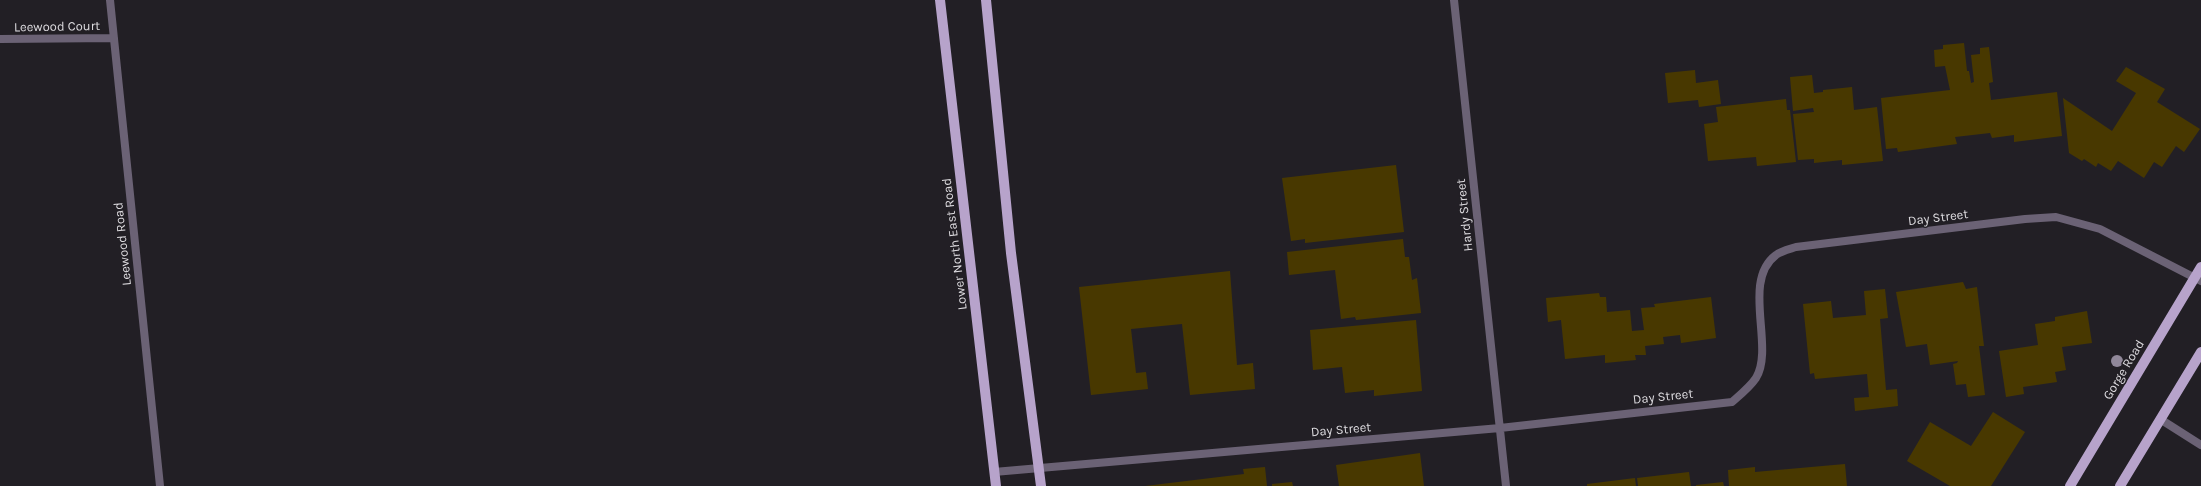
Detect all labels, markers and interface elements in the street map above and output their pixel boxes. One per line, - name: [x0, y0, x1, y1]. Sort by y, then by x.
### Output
- street label: Leewood Court: [14, 18, 100, 36]
- street label: Lower North East Road: [939, 177, 971, 311]
- street label: Hardy Street: [1453, 178, 1477, 252]
- street label: Leewood Road: [111, 202, 135, 286]
- street label: Day Street: [1907, 207, 1969, 229]
- street label: Gorge Road: [2100, 337, 2148, 403]
- street label: Day Street: [1632, 386, 1694, 408]
- street label: Day Street: [1310, 420, 1372, 440]

